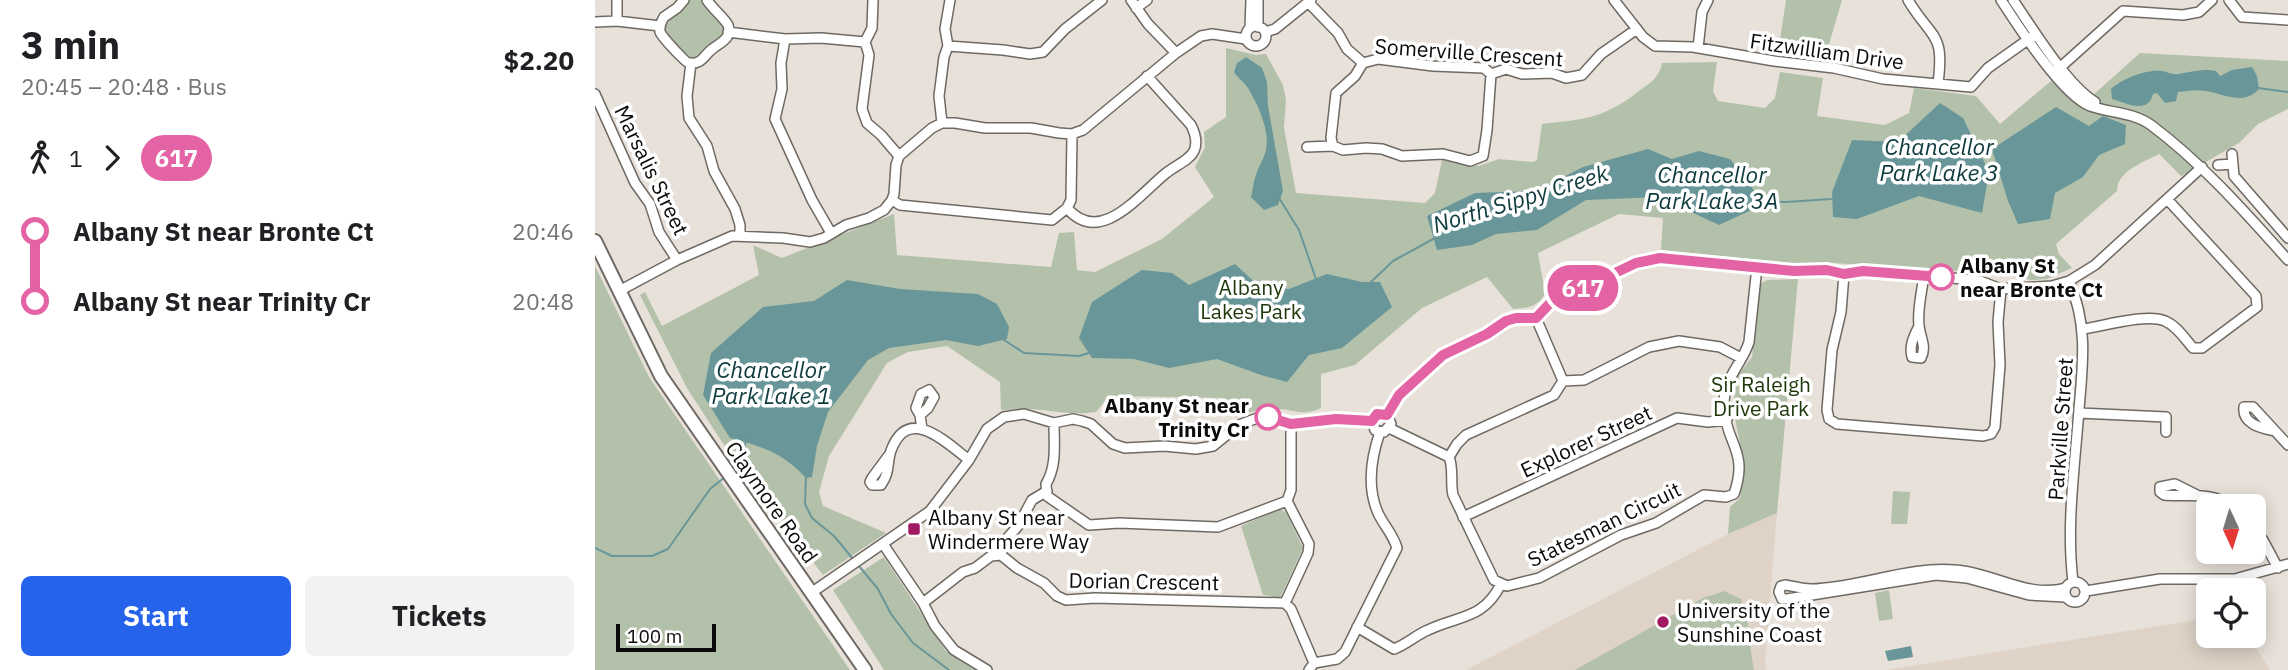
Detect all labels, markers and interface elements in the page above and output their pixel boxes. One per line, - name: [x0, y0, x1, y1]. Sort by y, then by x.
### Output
- text: 3 min: [21, 20, 120, 69]
- street label: Fitzwilliam Drive: [1748, 26, 1906, 76]
- street label: Somerville Crescent: [1374, 31, 1564, 73]
- text: $2.20: [504, 43, 574, 77]
- text: 20:45 – 20:48 · Bus: [21, 71, 227, 101]
- street label: Marsalis Street: [608, 100, 696, 240]
- water label: Chancellor Park Lake 3: [1880, 131, 1998, 187]
- icon: walk: [21, 139, 59, 177]
- icon: forward: [93, 139, 131, 177]
- text: 617: [155, 142, 198, 174]
- text: 1: [69, 143, 83, 173]
- water label: North Sippy Creek: [1429, 157, 1612, 239]
- water label: Chancellor Park Lake 3A: [1645, 159, 1779, 215]
- text: Albany St near Bronte Ct: [73, 214, 374, 248]
- text: 20:46: [512, 216, 574, 246]
- place label: Albany St near Bronte Ct: [1960, 251, 2103, 303]
- marker: Albany St near Bronte Ct: [1928, 264, 1954, 290]
- line badge: 617: [1543, 265, 1623, 311]
- text: 617: [1561, 272, 1605, 304]
- park label: Albany Lakes Park: [1200, 273, 1302, 325]
- text: Albany St near Trinity Cr: [73, 284, 371, 318]
- text: 20:48: [512, 286, 574, 316]
- water label: Chancellor Park Lake 1: [712, 354, 830, 410]
- street label: Parkville Street: [2041, 357, 2079, 501]
- park label: Sir Raleigh Drive Park: [1711, 370, 1811, 422]
- place label: Albany St near Trinity Cr: [1104, 391, 1250, 443]
- street label: Explorer Street: [1516, 398, 1656, 484]
- marker: Albany St near Trinity Cr: [1255, 404, 1281, 430]
- street label: Claymore Road: [720, 435, 824, 569]
- street label: Statesman Circuit: [1523, 475, 1685, 573]
- north arrow: [2196, 494, 2266, 564]
- map controls: [2196, 494, 2266, 648]
- place label: Albany St near Windermere Way: [928, 503, 1090, 555]
- marker: Albany St near Windermere Way: [906, 521, 922, 537]
- street label: Dorian Crescent: [1068, 566, 1220, 596]
- button: Start: [21, 576, 291, 656]
- button: Tickets: [305, 576, 574, 656]
- button: locate: [2196, 578, 2266, 648]
- place label: University of the Sunshine Coast: [1677, 596, 1830, 648]
- marker: University of the Sunshine Coast: [1655, 614, 1671, 630]
- scale bar: [616, 621, 716, 653]
- text: 100 m: [627, 624, 682, 648]

